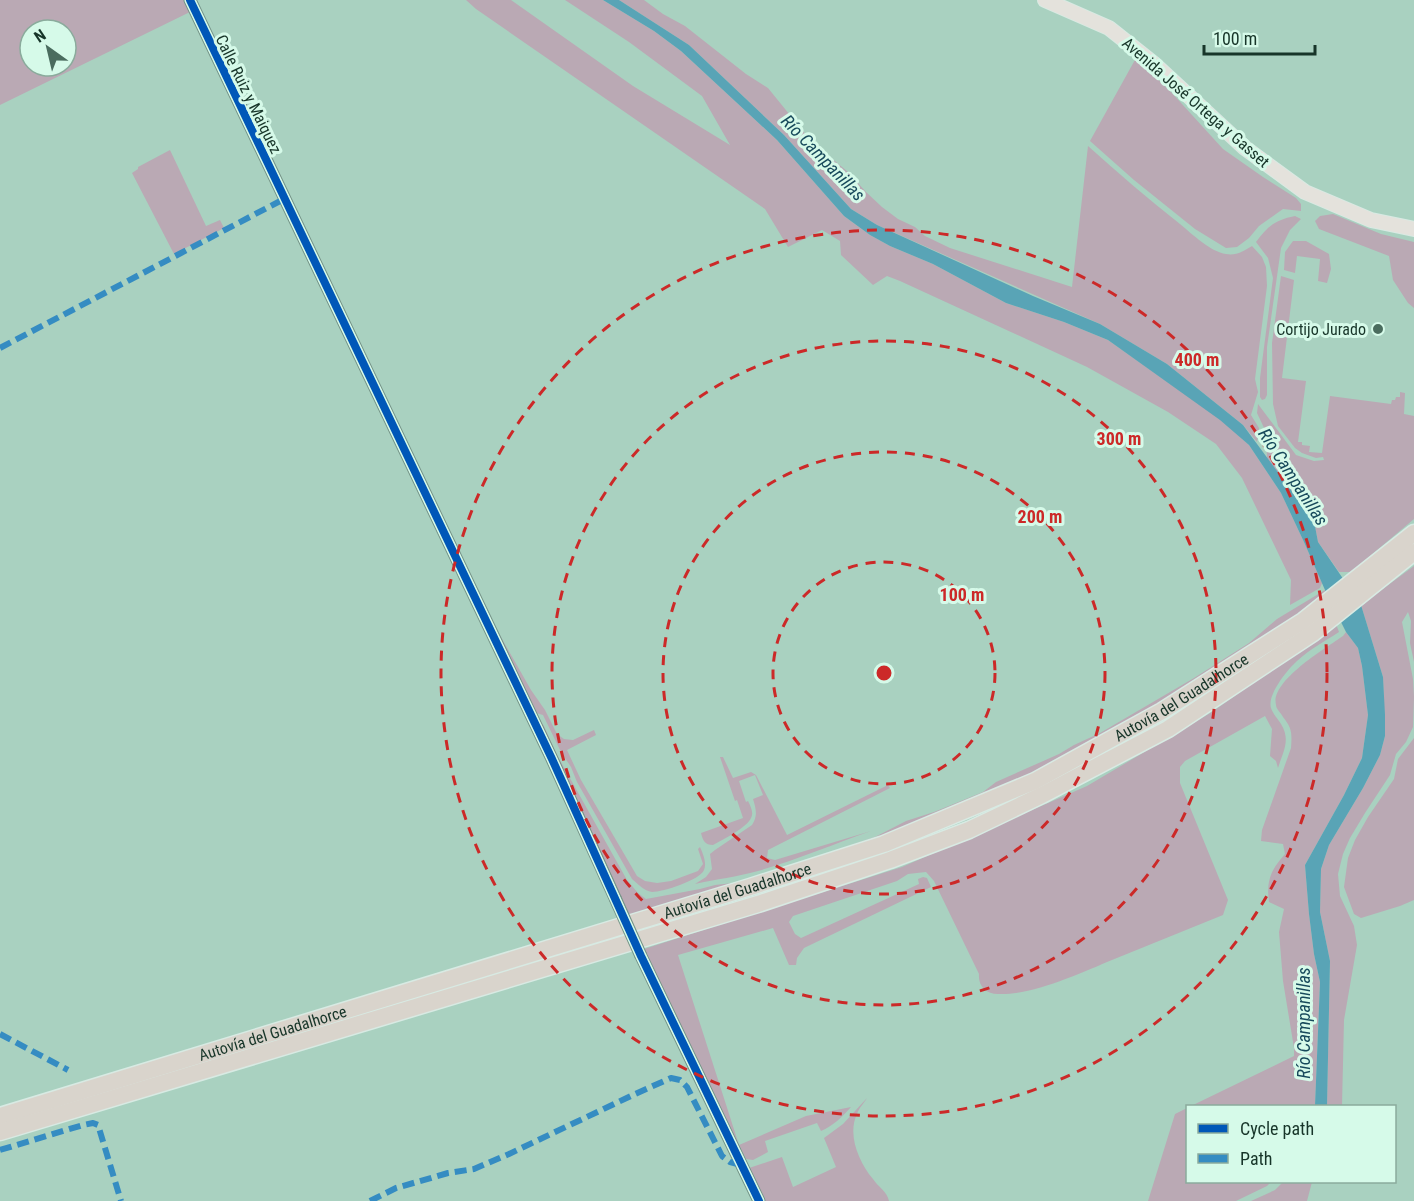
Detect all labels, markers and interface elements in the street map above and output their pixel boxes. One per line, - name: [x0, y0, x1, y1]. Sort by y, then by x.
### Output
- north arrow: [18, 18, 78, 78]
- scale bar: [1204, 18, 1315, 56]
- text: N: [31, 25, 49, 47]
- text: 100 m: [1213, 28, 1257, 49]
- street label: Calle Ruiz y Maiquez: [212, 32, 286, 157]
- street label: Avenida José Ortega y Gasset: [1118, 33, 1273, 172]
- water label: Río Campanillas: [777, 110, 870, 205]
- place label: Cortijo Jurado: [1276, 320, 1366, 339]
- marker: Cortijo Jurado: [1371, 322, 1385, 336]
- text: 400 m: [1175, 349, 1219, 370]
- water label: Río Campanillas: [1254, 424, 1333, 529]
- text: 300 m: [1097, 428, 1141, 449]
- text: 200 m: [1018, 506, 1062, 527]
- text: 100 m: [940, 584, 984, 605]
- street label: Autovía del Guadalhorce: [1111, 649, 1252, 746]
- centre of rings: [874, 663, 894, 683]
- street label: Autovía del Guadalhorce: [661, 859, 814, 923]
- water label: Río Campanillas: [1293, 967, 1314, 1079]
- street label: Autovía del Guadalhorce: [196, 1002, 349, 1065]
- legend: [1186, 1105, 1396, 1183]
- text: Cycle path: [1240, 1118, 1314, 1139]
- text: Path: [1240, 1148, 1273, 1169]

